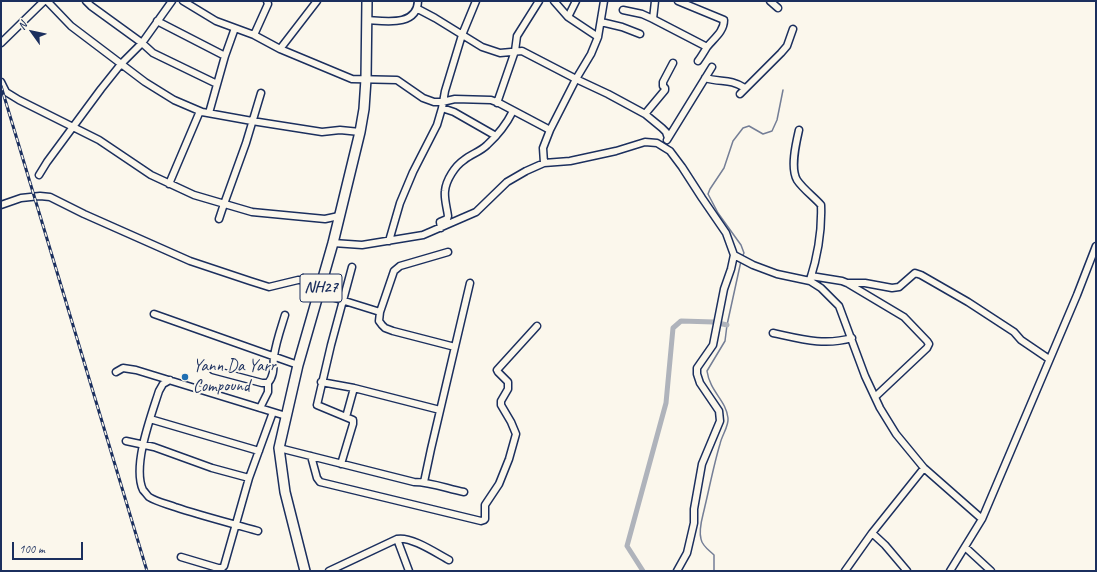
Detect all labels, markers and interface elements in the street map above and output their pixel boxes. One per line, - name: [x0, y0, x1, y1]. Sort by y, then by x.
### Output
- north arrow: [12, 12, 52, 52]
- text: N: [14, 19, 30, 32]
- road number: NH27: [300, 274, 342, 302]
- place label: Yann Da Yarr Compound: [193, 357, 276, 397]
- marker: Yann Da Yarr Compound: [180, 372, 190, 382]
- scale bar: [14, 534, 85, 560]
- text: 100 m: [19, 541, 45, 557]

